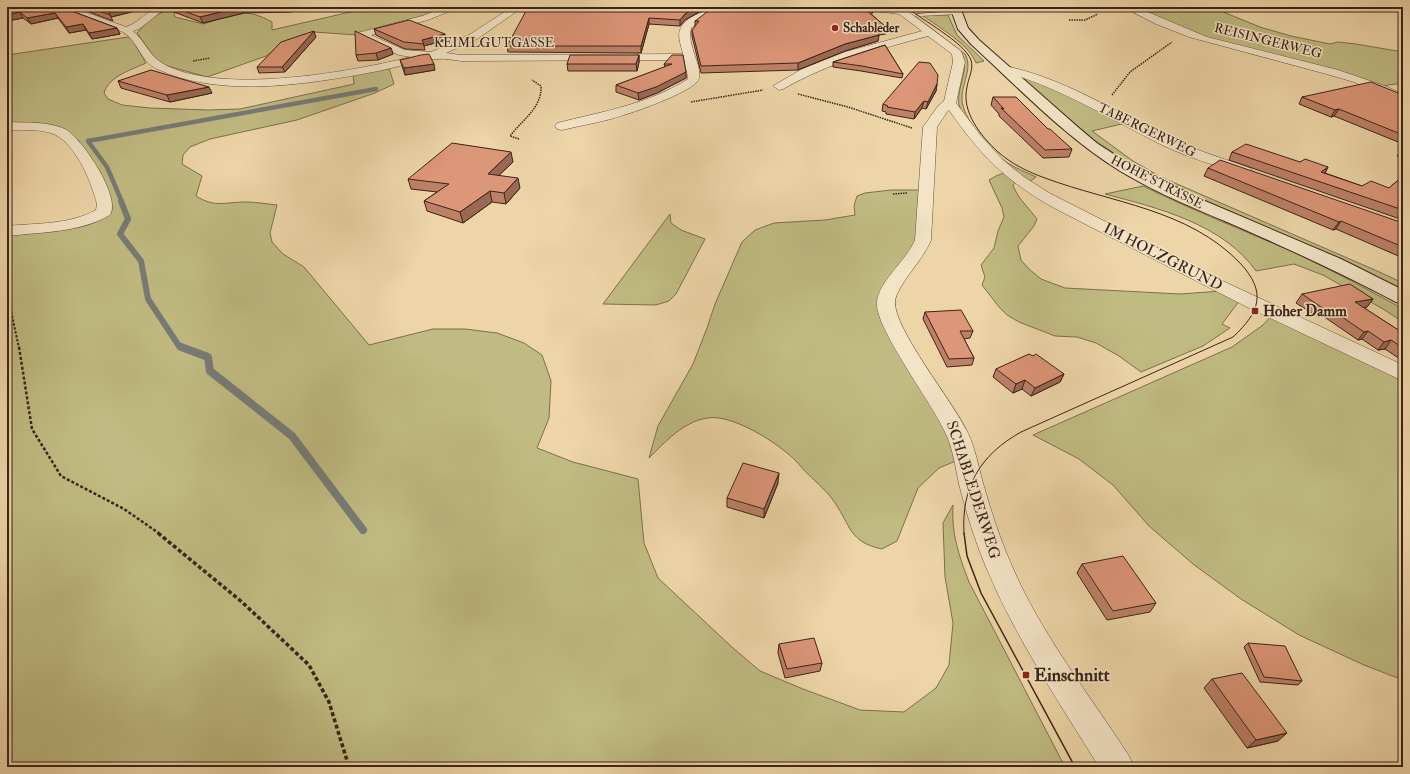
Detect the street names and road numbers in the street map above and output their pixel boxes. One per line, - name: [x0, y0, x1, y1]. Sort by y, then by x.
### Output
- street label: REISINGERWEG: [1213, 20, 1324, 62]
- street label: KEIMLGUTGASSE: [434, 35, 554, 51]
- street label: TABERGERWEG: [1095, 99, 1199, 161]
- street label: HOHE STRASSE: [1108, 152, 1206, 212]
- street label: IM HOLZGRUND: [1100, 219, 1226, 295]
- street label: SCHABLEDERWEG: [942, 419, 1004, 562]

